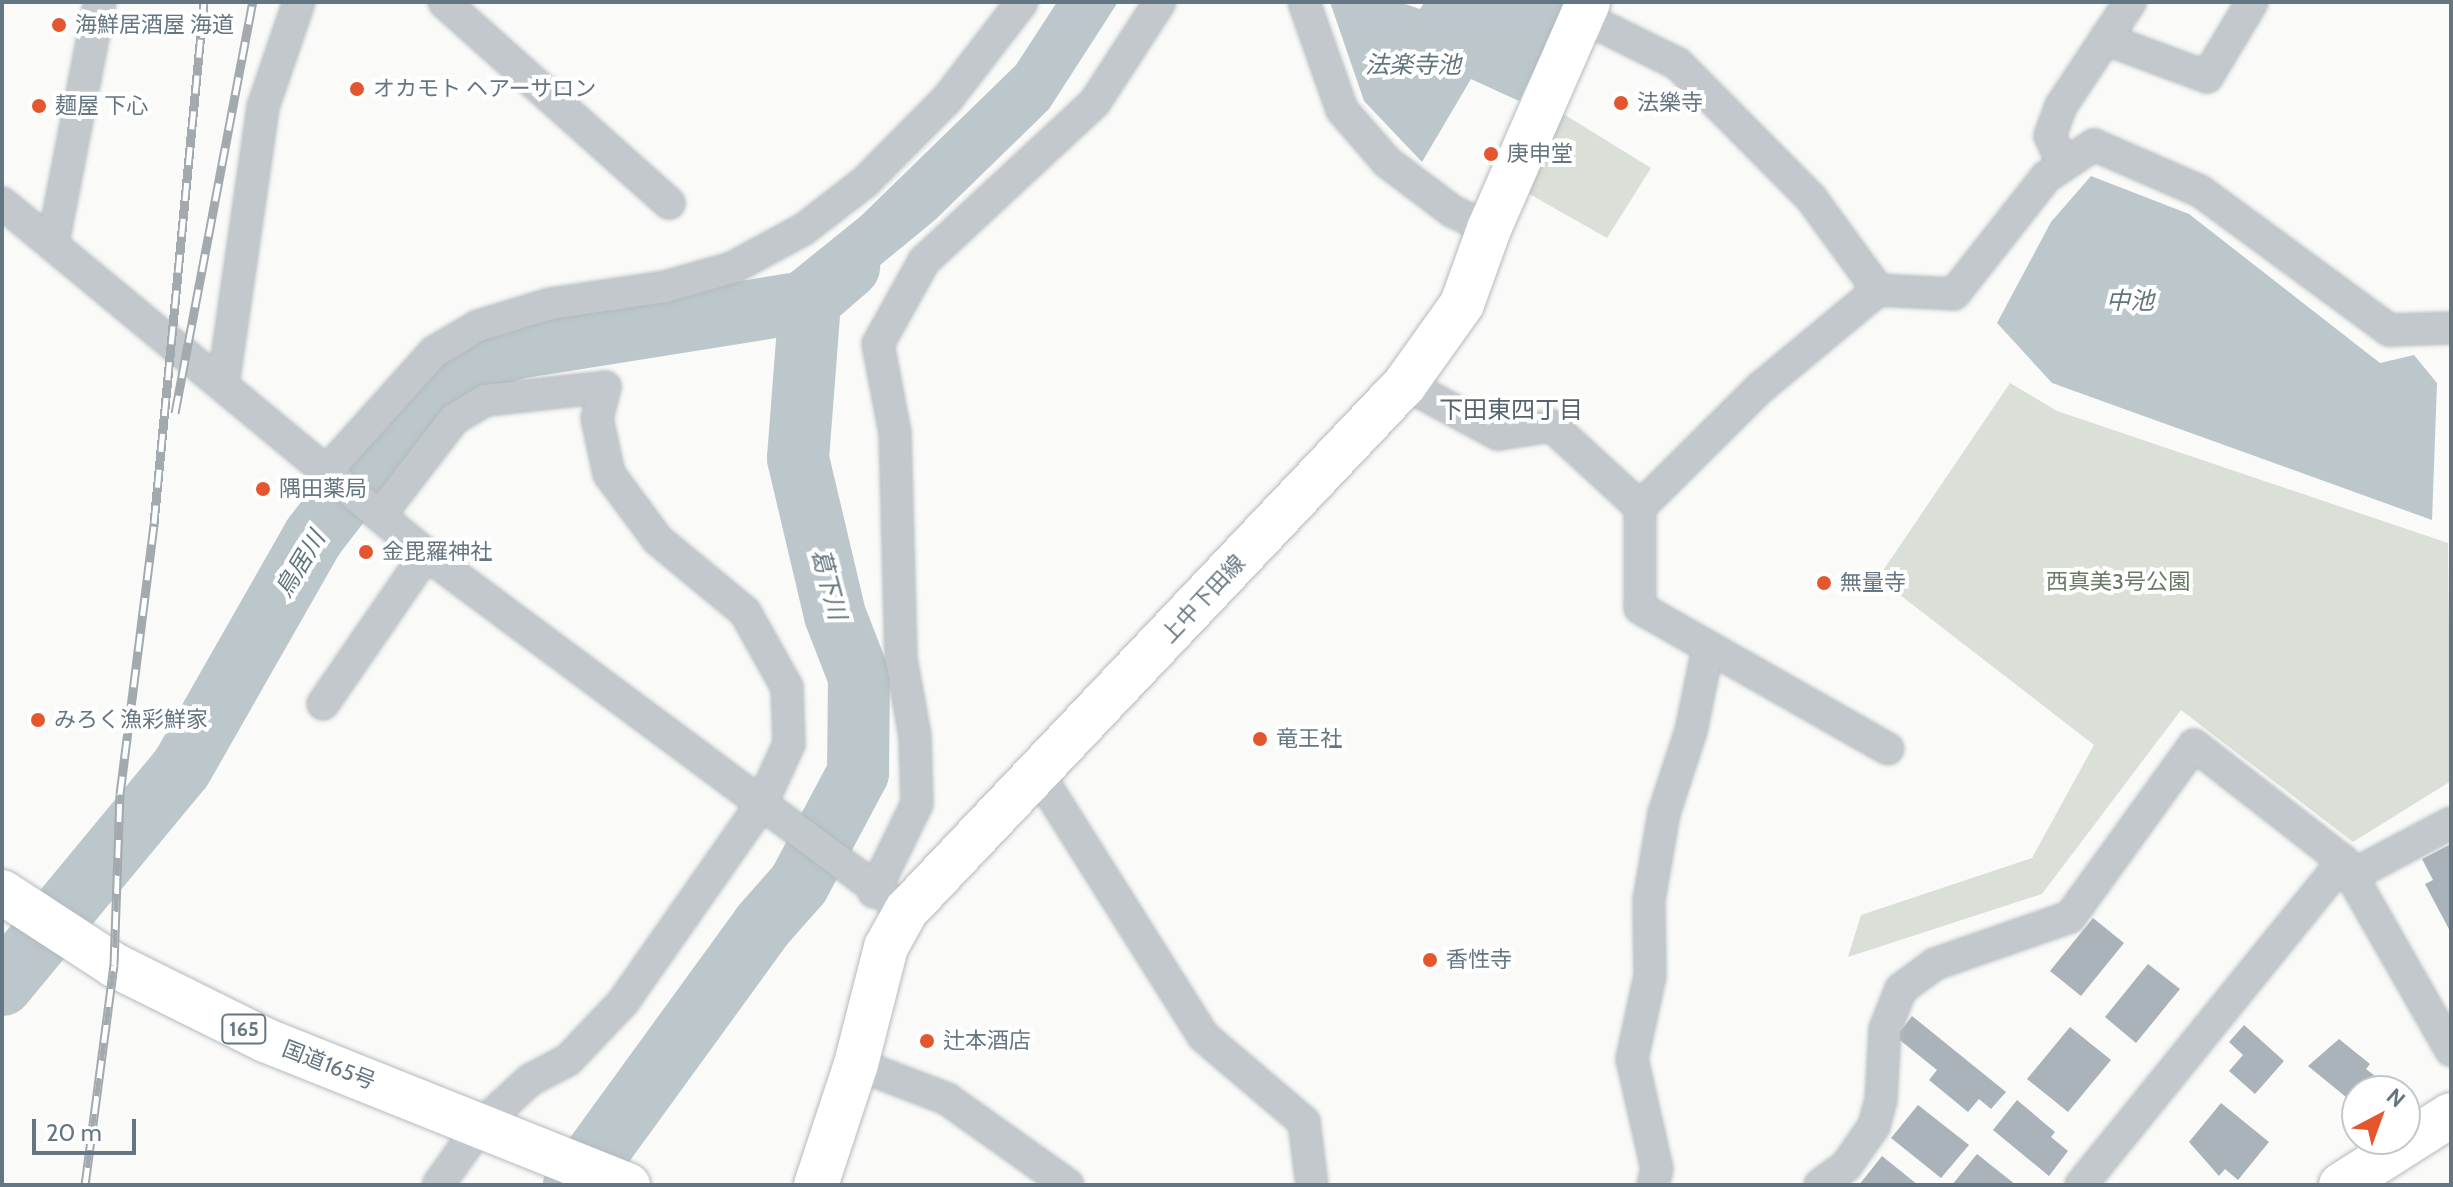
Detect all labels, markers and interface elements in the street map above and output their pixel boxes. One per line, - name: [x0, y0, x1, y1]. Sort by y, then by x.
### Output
- place label: 海鮮居酒屋 海道: [75, 12, 234, 38]
- marker: 海鮮居酒屋 海道: [50, 16, 68, 34]
- water label: 法楽寺池: [1365, 51, 1461, 79]
- place label: オカモト ヘアーサロン: [373, 76, 597, 102]
- marker: オカモト ヘアーサロン: [348, 80, 366, 98]
- place label: 法樂寺: [1637, 90, 1703, 116]
- place label: 麺屋 下心: [55, 93, 148, 119]
- marker: 法樂寺: [1612, 94, 1630, 112]
- marker: 麺屋 下心: [30, 97, 48, 115]
- place label: 庚申堂: [1507, 141, 1573, 167]
- marker: 庚申堂: [1482, 145, 1500, 163]
- water label: 中池: [2106, 287, 2154, 315]
- district label: 下田東四丁目: [1439, 396, 1583, 424]
- place label: 隅田薬局: [279, 476, 367, 502]
- marker: 隅田薬局: [254, 480, 272, 498]
- water label: 鳥居川: [269, 526, 331, 602]
- place label: 金毘羅神社: [382, 539, 492, 565]
- marker: 金毘羅神社: [357, 543, 375, 561]
- water label: 葛下川: [806, 545, 852, 623]
- street label: 上中下田線: [1156, 550, 1250, 648]
- park label: 西真美3号公園: [2046, 569, 2190, 595]
- place label: 無量寺: [1840, 570, 1906, 596]
- marker: 無量寺: [1815, 574, 1833, 592]
- place label: みろく漁彩鮮家: [54, 707, 208, 733]
- marker: みろく漁彩鮮家: [29, 711, 47, 729]
- place label: 竜王社: [1276, 726, 1342, 752]
- marker: 竜王社: [1251, 730, 1269, 748]
- place label: 香性寺: [1446, 947, 1512, 973]
- marker: 香性寺: [1421, 951, 1439, 969]
- road number: 165: [220, 1013, 268, 1045]
- place label: 辻本酒店: [943, 1028, 1031, 1054]
- marker: 辻本酒店: [918, 1032, 936, 1050]
- street label: 国道165号: [279, 1035, 379, 1095]
- north arrow: [2341, 1075, 2421, 1155]
- text: N: [2381, 1083, 2410, 1113]
- scale bar: [36, 1103, 140, 1153]
- text: 20 m: [46, 1118, 102, 1147]

